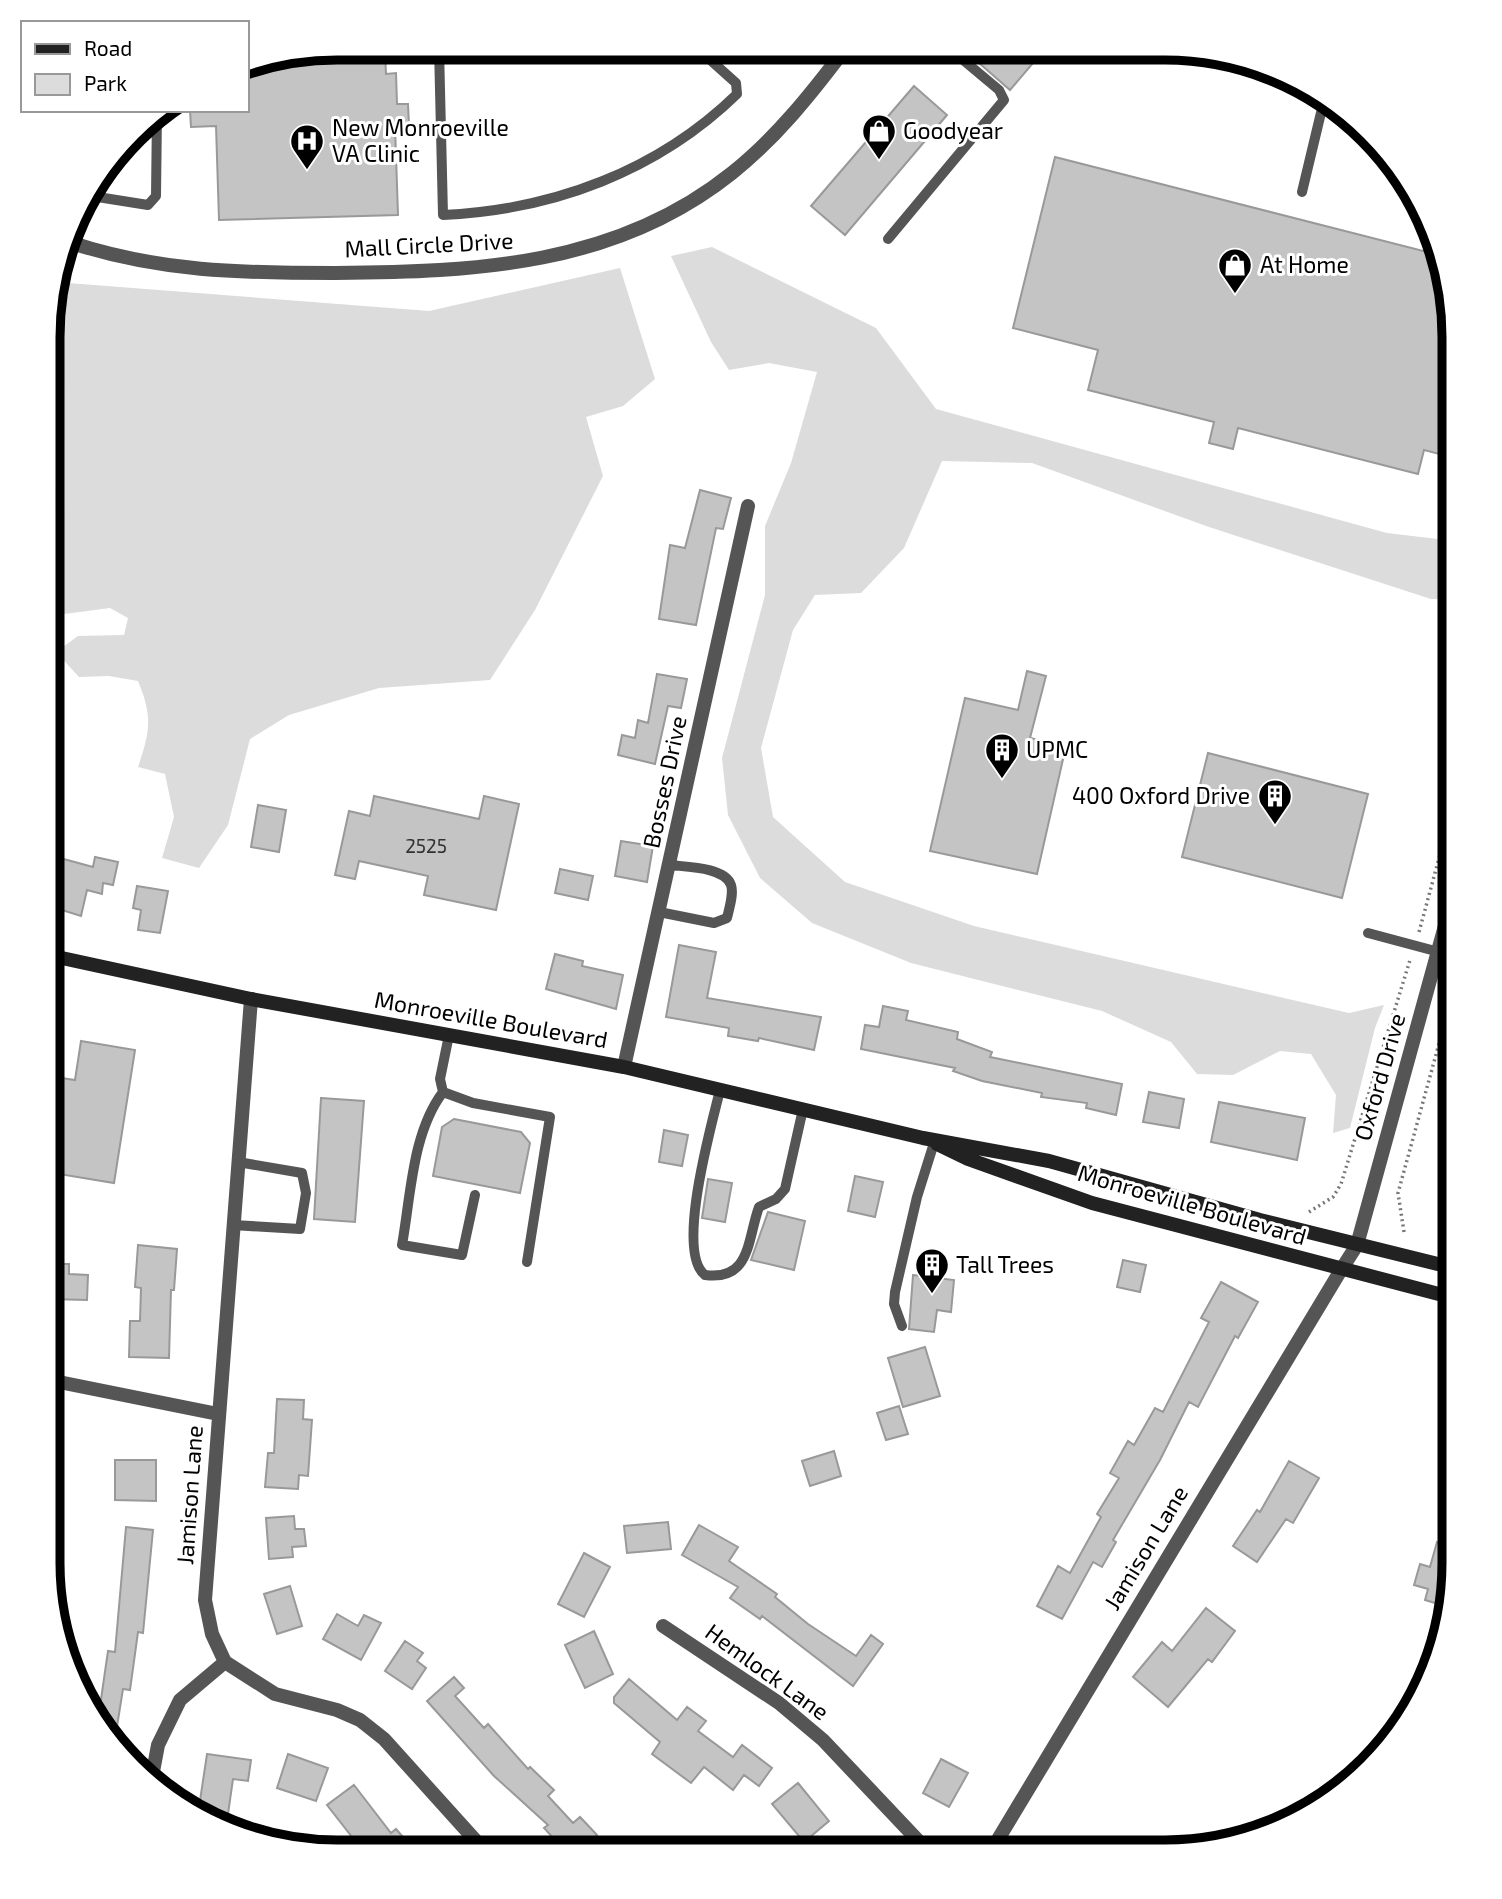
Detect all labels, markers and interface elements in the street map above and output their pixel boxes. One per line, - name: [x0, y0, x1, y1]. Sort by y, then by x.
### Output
- legend: [21, 21, 248, 112]
- text: Road: [84, 35, 132, 60]
- text: Park: [84, 70, 127, 95]
- shop icon: Goodyear: [860, 112, 898, 161]
- place label: New Monroeville VA Clinic: [332, 113, 509, 167]
- place label: Goodyear: [903, 116, 1003, 144]
- hospital icon: New Monroeville VA Clinic: [288, 122, 326, 171]
- street label: Mall Circle Drive: [344, 226, 514, 262]
- shop icon: At Home: [1216, 246, 1254, 295]
- place label: At Home: [1260, 250, 1349, 278]
- street label: Bosses Drive: [636, 713, 692, 850]
- building icon: UPMC: [983, 731, 1021, 780]
- place label: UPMC: [1026, 735, 1088, 763]
- building icon: 400 Oxford Drive: [1256, 777, 1294, 826]
- place label: 400 Oxford Drive: [1072, 781, 1250, 809]
- house number: 2525: [405, 834, 447, 857]
- street label: Monroeville Boulevard: [372, 985, 610, 1053]
- street label: Oxford Drive: [1348, 1010, 1411, 1144]
- street label: Monroeville Boulevard: [1075, 1158, 1310, 1250]
- building icon: Tall Trees: [913, 1246, 951, 1295]
- place label: Tall Trees: [956, 1250, 1054, 1278]
- street label: Jamison Lane: [170, 1424, 208, 1566]
- street label: Jamison Lane: [1097, 1480, 1193, 1615]
- street label: Hemlock Lane: [700, 1617, 835, 1725]

